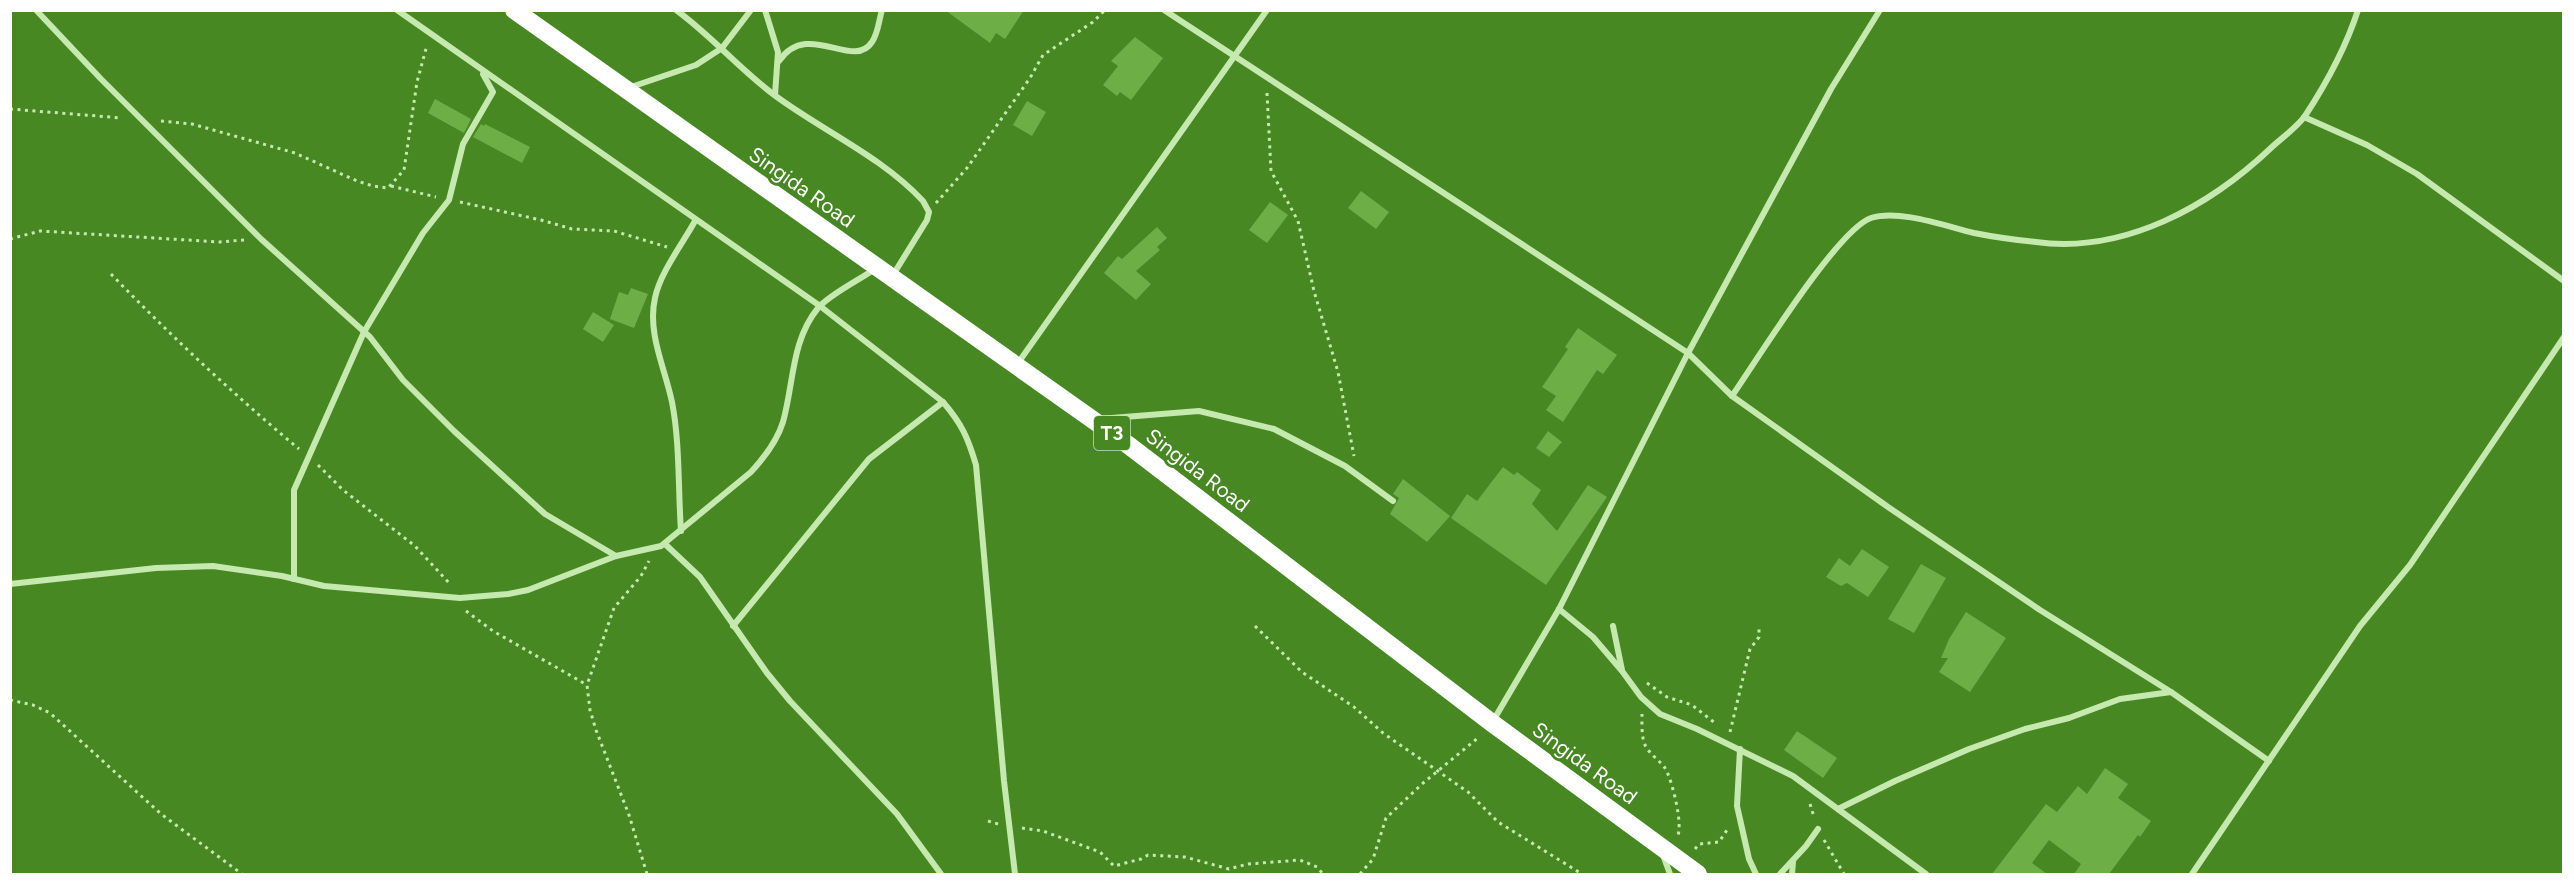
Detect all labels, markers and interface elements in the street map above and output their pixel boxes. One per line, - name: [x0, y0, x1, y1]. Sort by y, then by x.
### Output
- street label: Singida Road: [744, 141, 860, 233]
- road number: T3: [1094, 416, 1130, 450]
- street label: Singida Road: [1141, 423, 1255, 517]
- street label: Singida Road: [1528, 717, 1642, 809]

